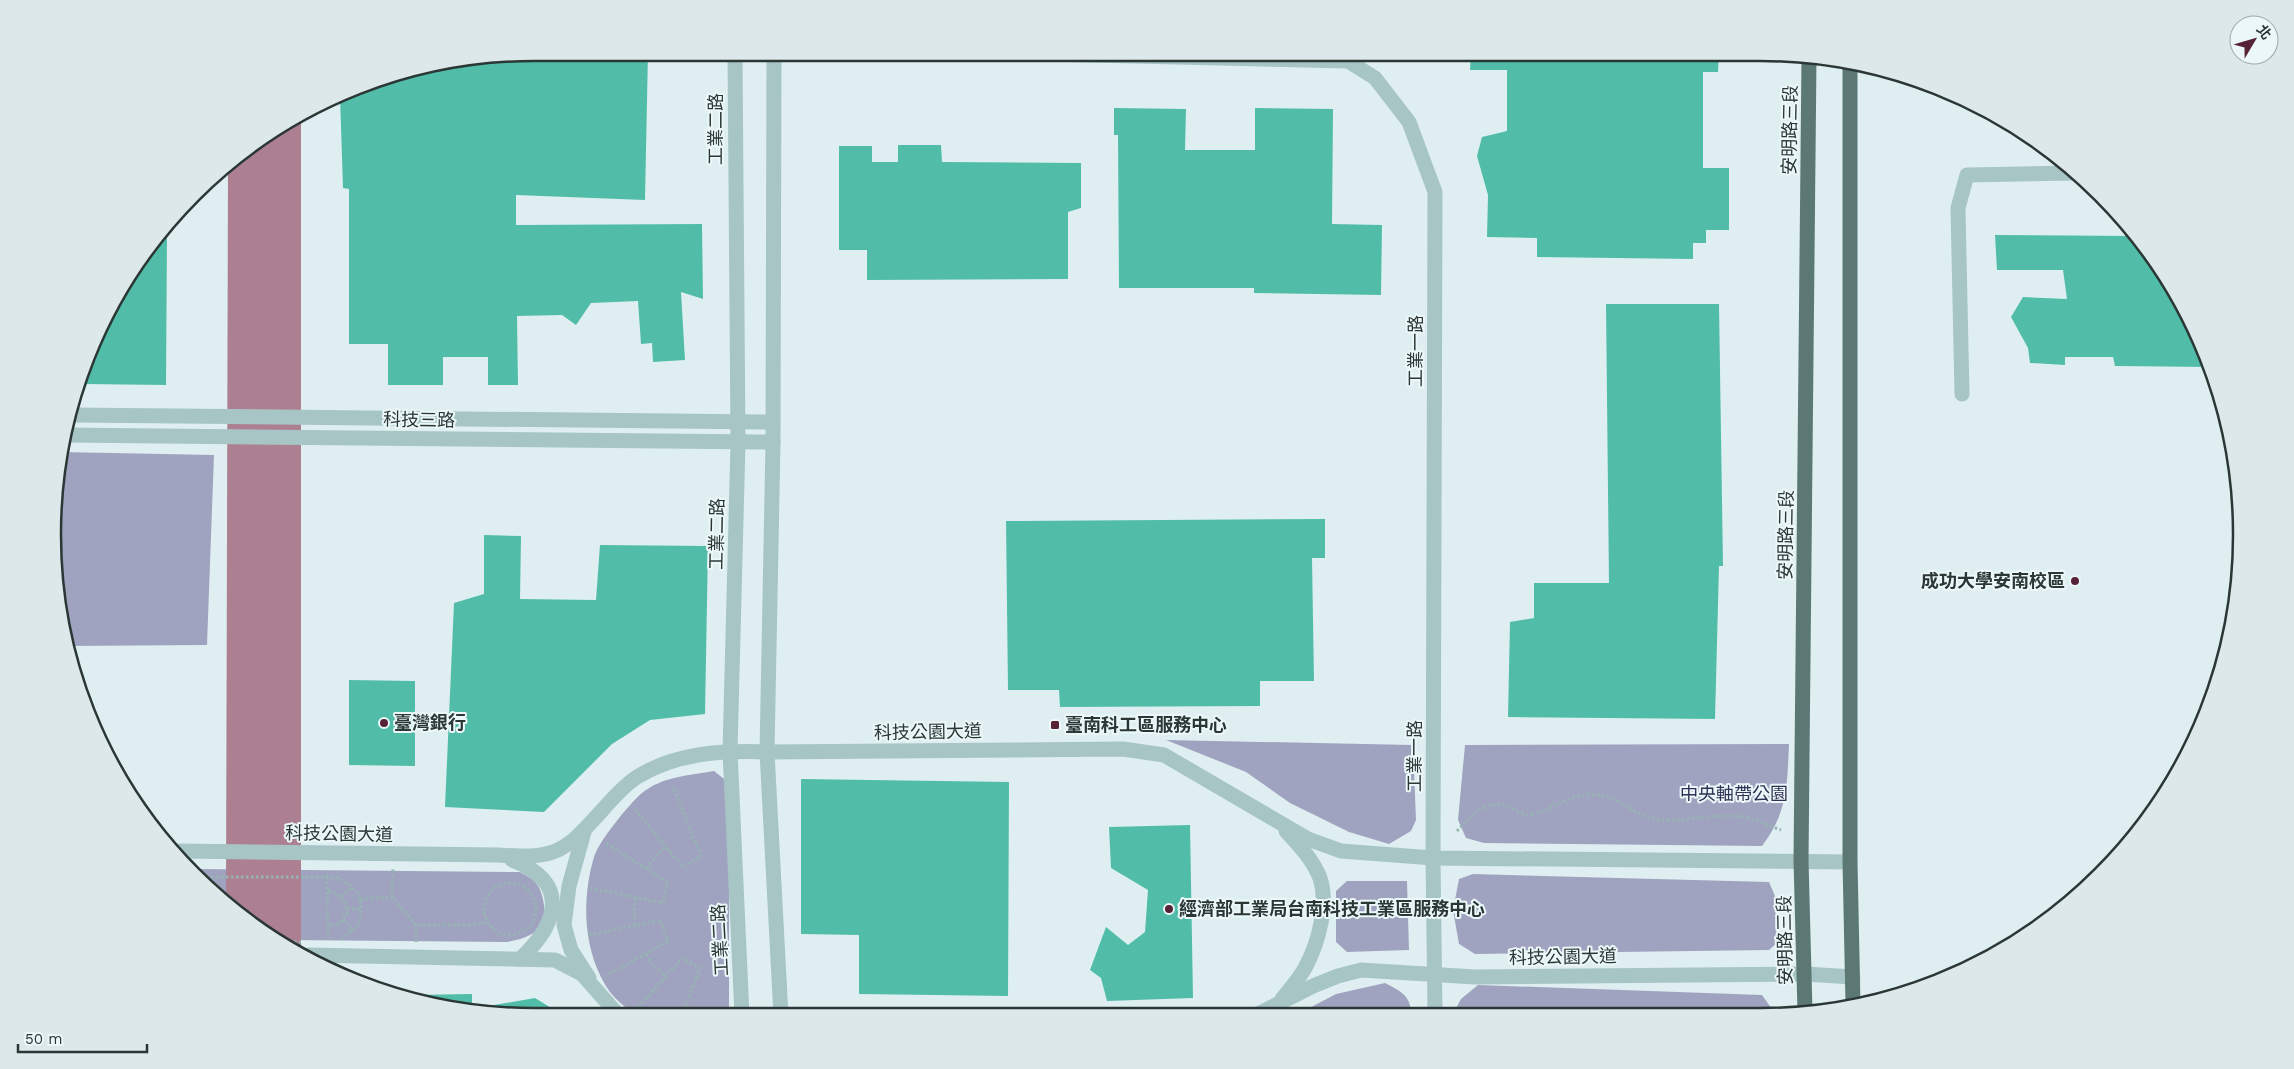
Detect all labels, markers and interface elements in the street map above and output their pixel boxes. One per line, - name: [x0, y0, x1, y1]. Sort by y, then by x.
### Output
- north arrow: [2229, 15, 2279, 65]
- text: 北: [2254, 22, 2275, 42]
- street label: 安明路三段: [1778, 85, 1801, 175]
- street label: 工業二路: [705, 93, 726, 165]
- street label: 工業一路: [1405, 315, 1426, 387]
- street label: 科技三路: [383, 408, 455, 431]
- street label: 安明路三段: [1774, 490, 1797, 580]
- street label: 工業二路: [705, 498, 728, 570]
- place label: 成功大學安南校區: [1921, 570, 2065, 591]
- marker: 成功大學安南校區: [2069, 575, 2081, 587]
- place label: 臺灣銀行: [394, 712, 466, 733]
- place label: 臺南科工區服務中心: [1065, 714, 1227, 735]
- marker: 臺灣銀行: [378, 717, 390, 729]
- marker: 臺南科工區服務中心: [1049, 719, 1061, 731]
- street label: 科技公園大道: [874, 720, 982, 743]
- street label: 工業一路: [1404, 720, 1425, 792]
- park label: 中央軸帶公園: [1680, 783, 1788, 804]
- street label: 科技公園大道: [285, 822, 393, 845]
- street label: 安明路三段: [1773, 895, 1796, 985]
- place label: 經濟部工業局台南科技工業區服務中心: [1179, 898, 1485, 919]
- marker: 經濟部工業局台南科技工業區服務中心: [1163, 903, 1175, 915]
- street label: 工業二路: [707, 904, 732, 977]
- street label: 科技公園大道: [1509, 945, 1617, 968]
- scale bar: [18, 1022, 146, 1054]
- text: 50 m: [25, 1030, 62, 1048]

